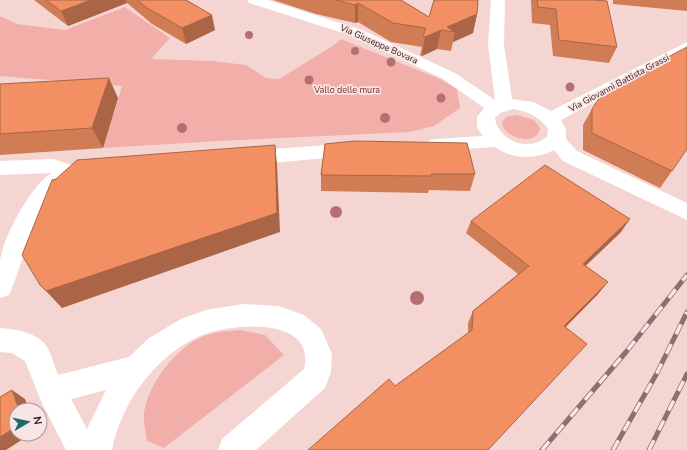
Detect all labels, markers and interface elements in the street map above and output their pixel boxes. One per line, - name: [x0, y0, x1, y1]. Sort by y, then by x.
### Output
- street label: Via Giuseppe Bovara: [337, 21, 420, 67]
- street label: Via Giovanni Battista Grassi: [566, 51, 671, 115]
- park label: Vallo delle mura: [313, 84, 380, 96]
- north arrow: [8, 402, 48, 442]
- text: N: [29, 415, 45, 426]

